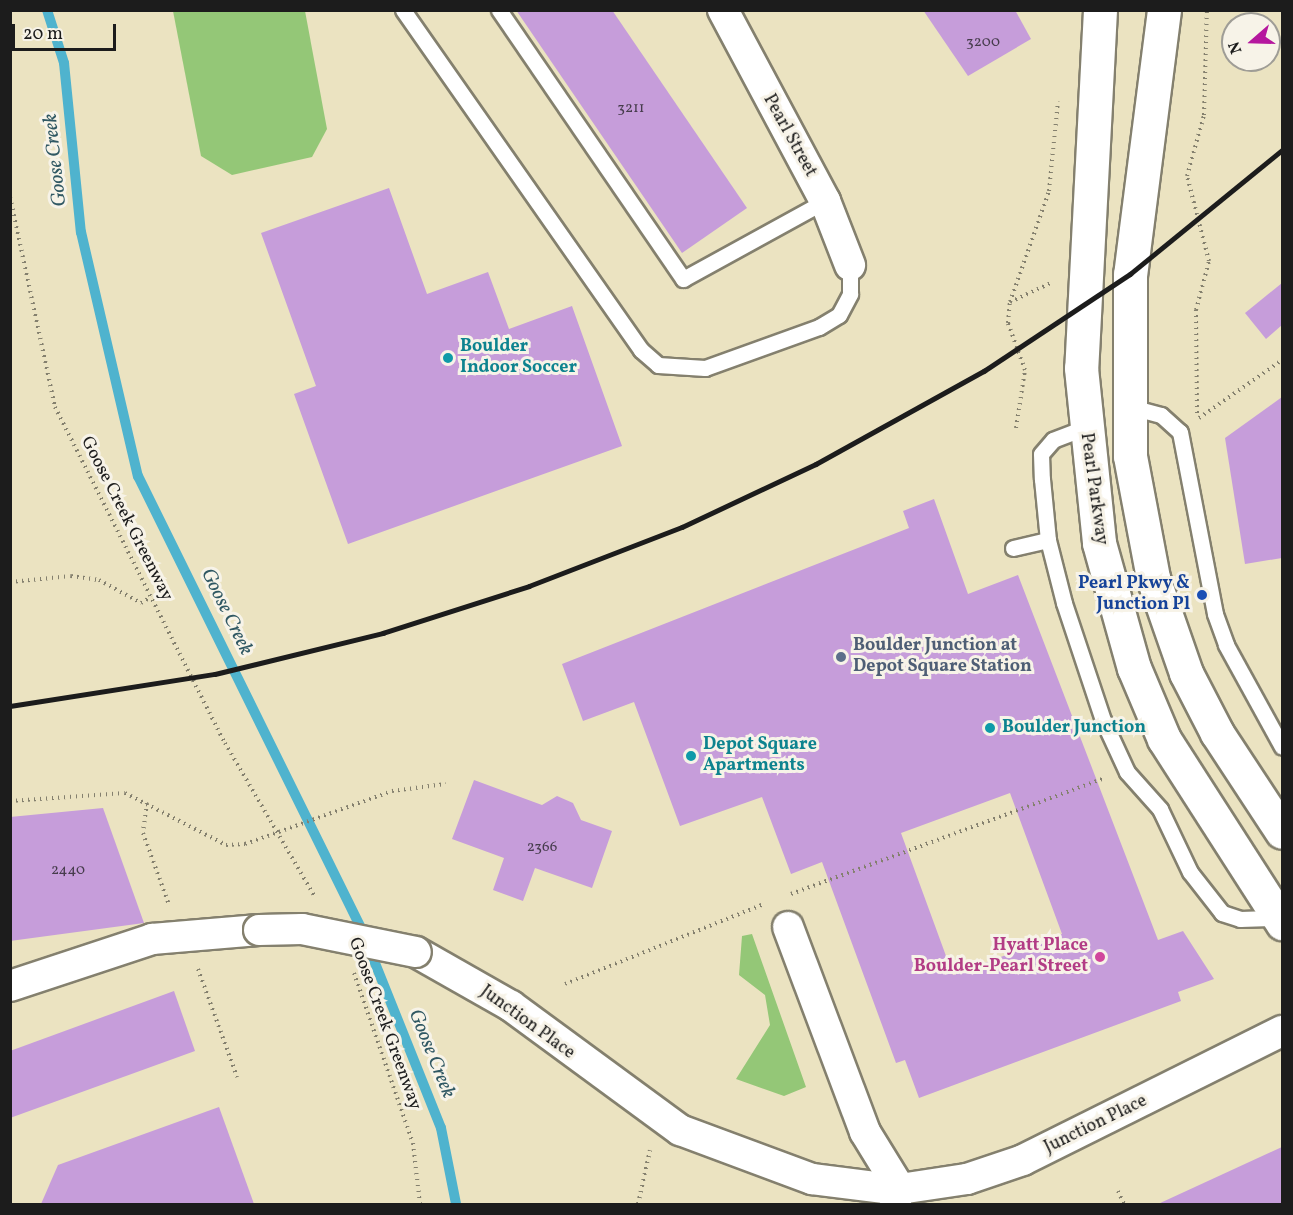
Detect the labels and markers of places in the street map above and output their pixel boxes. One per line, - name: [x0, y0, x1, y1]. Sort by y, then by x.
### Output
- place label: Boulder Indoor Soccer: [460, 337, 577, 380]
- marker: Boulder Indoor Soccer: [441, 351, 455, 365]
- place label: Pearl Pkwy & Junction Pl: [1078, 574, 1190, 616]
- marker: Pearl Pkwy & Junction Pl: [1195, 588, 1209, 602]
- place label: Boulder Junction at Depot Square Station: [853, 636, 1032, 678]
- marker: Boulder Junction at Depot Square Station: [834, 650, 848, 664]
- place label: Boulder Junction: [1002, 717, 1146, 739]
- marker: Boulder Junction: [983, 721, 997, 735]
- place label: Depot Square Apartments: [703, 735, 817, 777]
- marker: Depot Square Apartments: [684, 749, 698, 763]
- place label: Hyatt Place Boulder-Pearl Street: [914, 936, 1088, 978]
- marker: Hyatt Place Boulder-Pearl Street: [1093, 950, 1107, 964]

